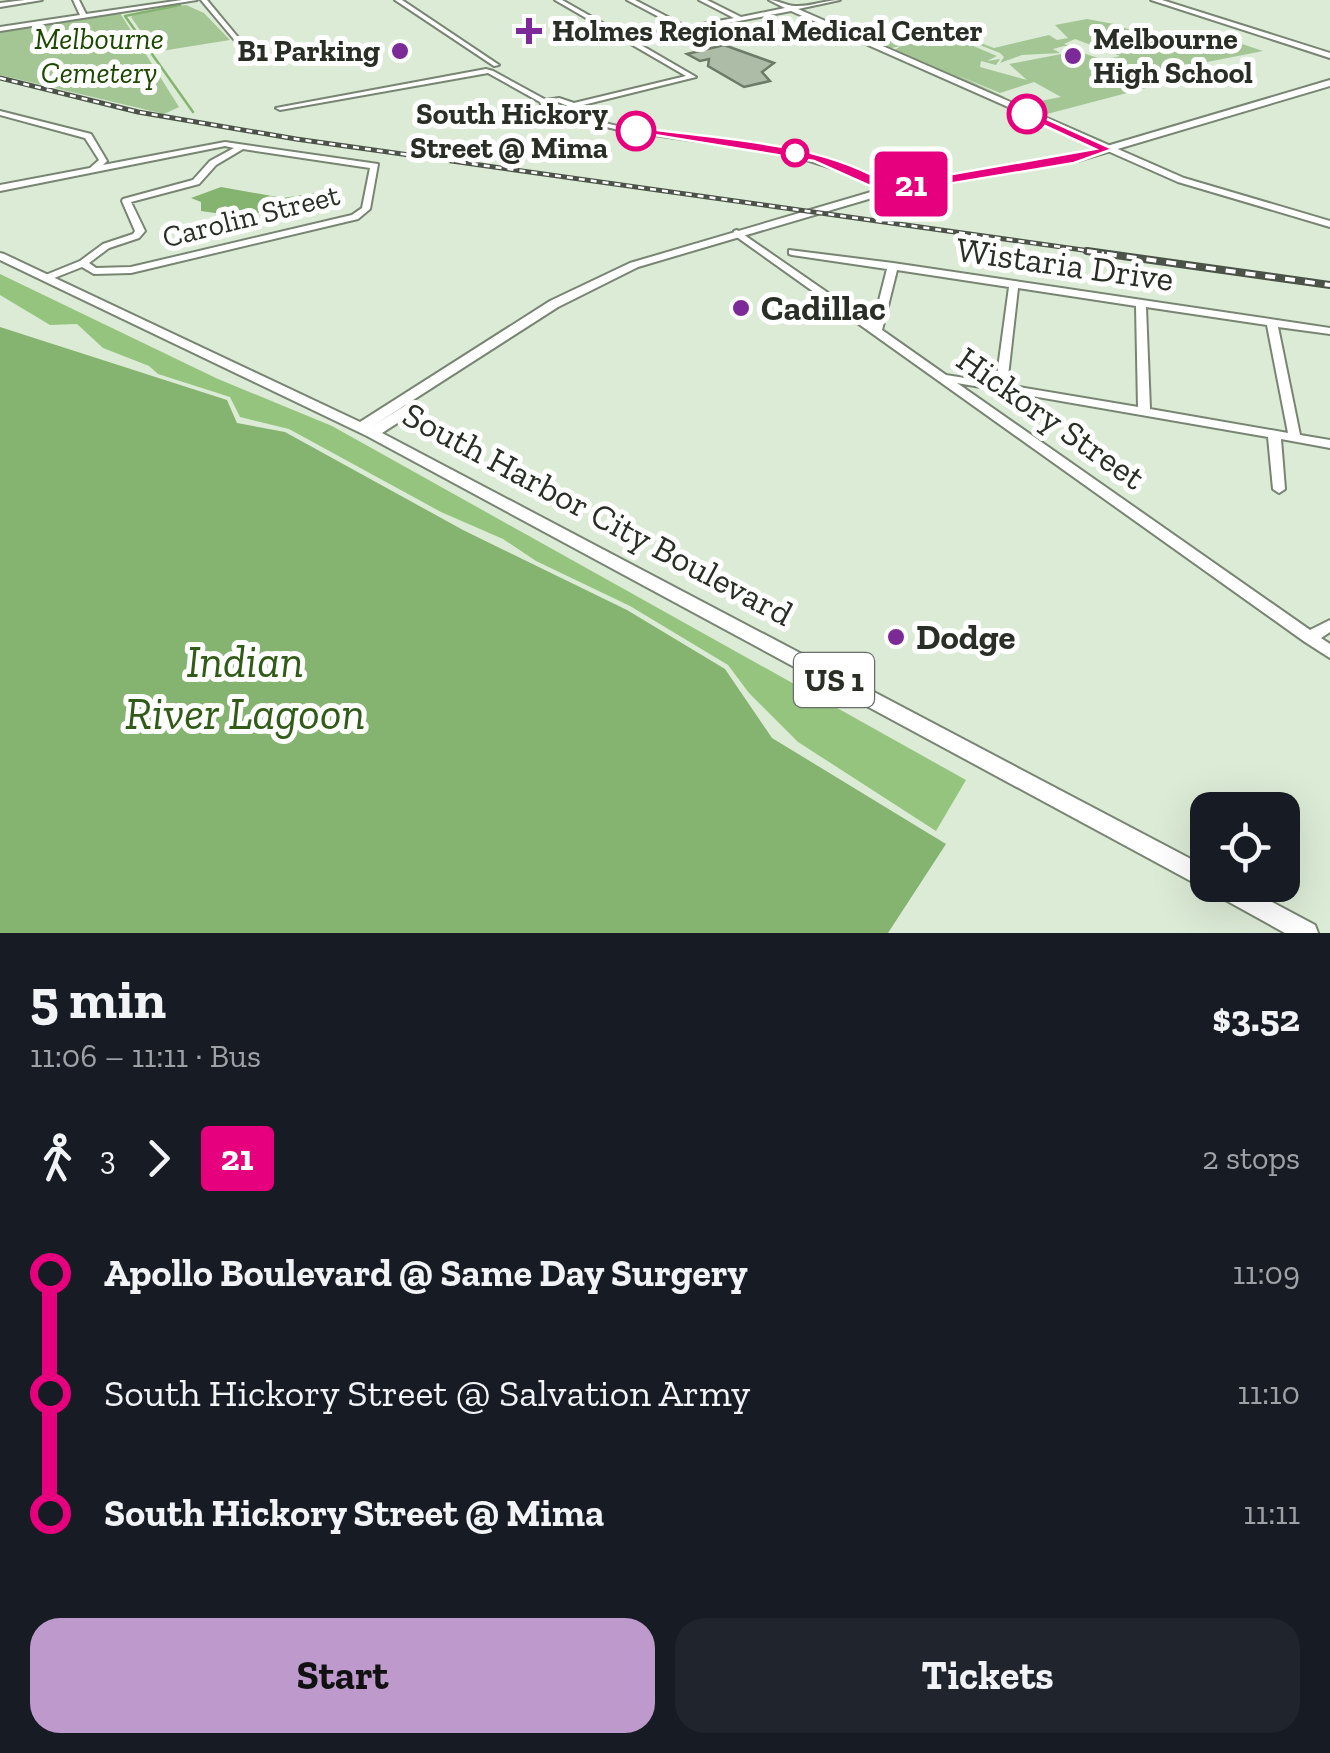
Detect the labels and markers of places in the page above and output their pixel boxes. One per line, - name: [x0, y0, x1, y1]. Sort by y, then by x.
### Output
- place label: Holmes Regional Medical Center: [552, 13, 983, 49]
- marker: Holmes Regional Medical Center: [516, 18, 542, 44]
- place label: Melbourne High School: [1093, 21, 1253, 91]
- place label: B1 Parking: [237, 33, 380, 69]
- marker: B1 Parking: [389, 40, 411, 62]
- marker: Melbourne High School: [1062, 45, 1084, 67]
- unlabelled marker: [1008, 95, 1046, 133]
- place label: South Hickory Street @ Mima: [410, 96, 608, 166]
- marker: South Hickory Street @ Mima: [617, 112, 655, 150]
- unlabelled marker: [782, 140, 808, 166]
- place label: Cadillac: [761, 287, 886, 329]
- marker: Cadillac: [730, 297, 752, 319]
- place label: Dodge: [916, 616, 1016, 658]
- marker: Dodge: [885, 626, 907, 648]

